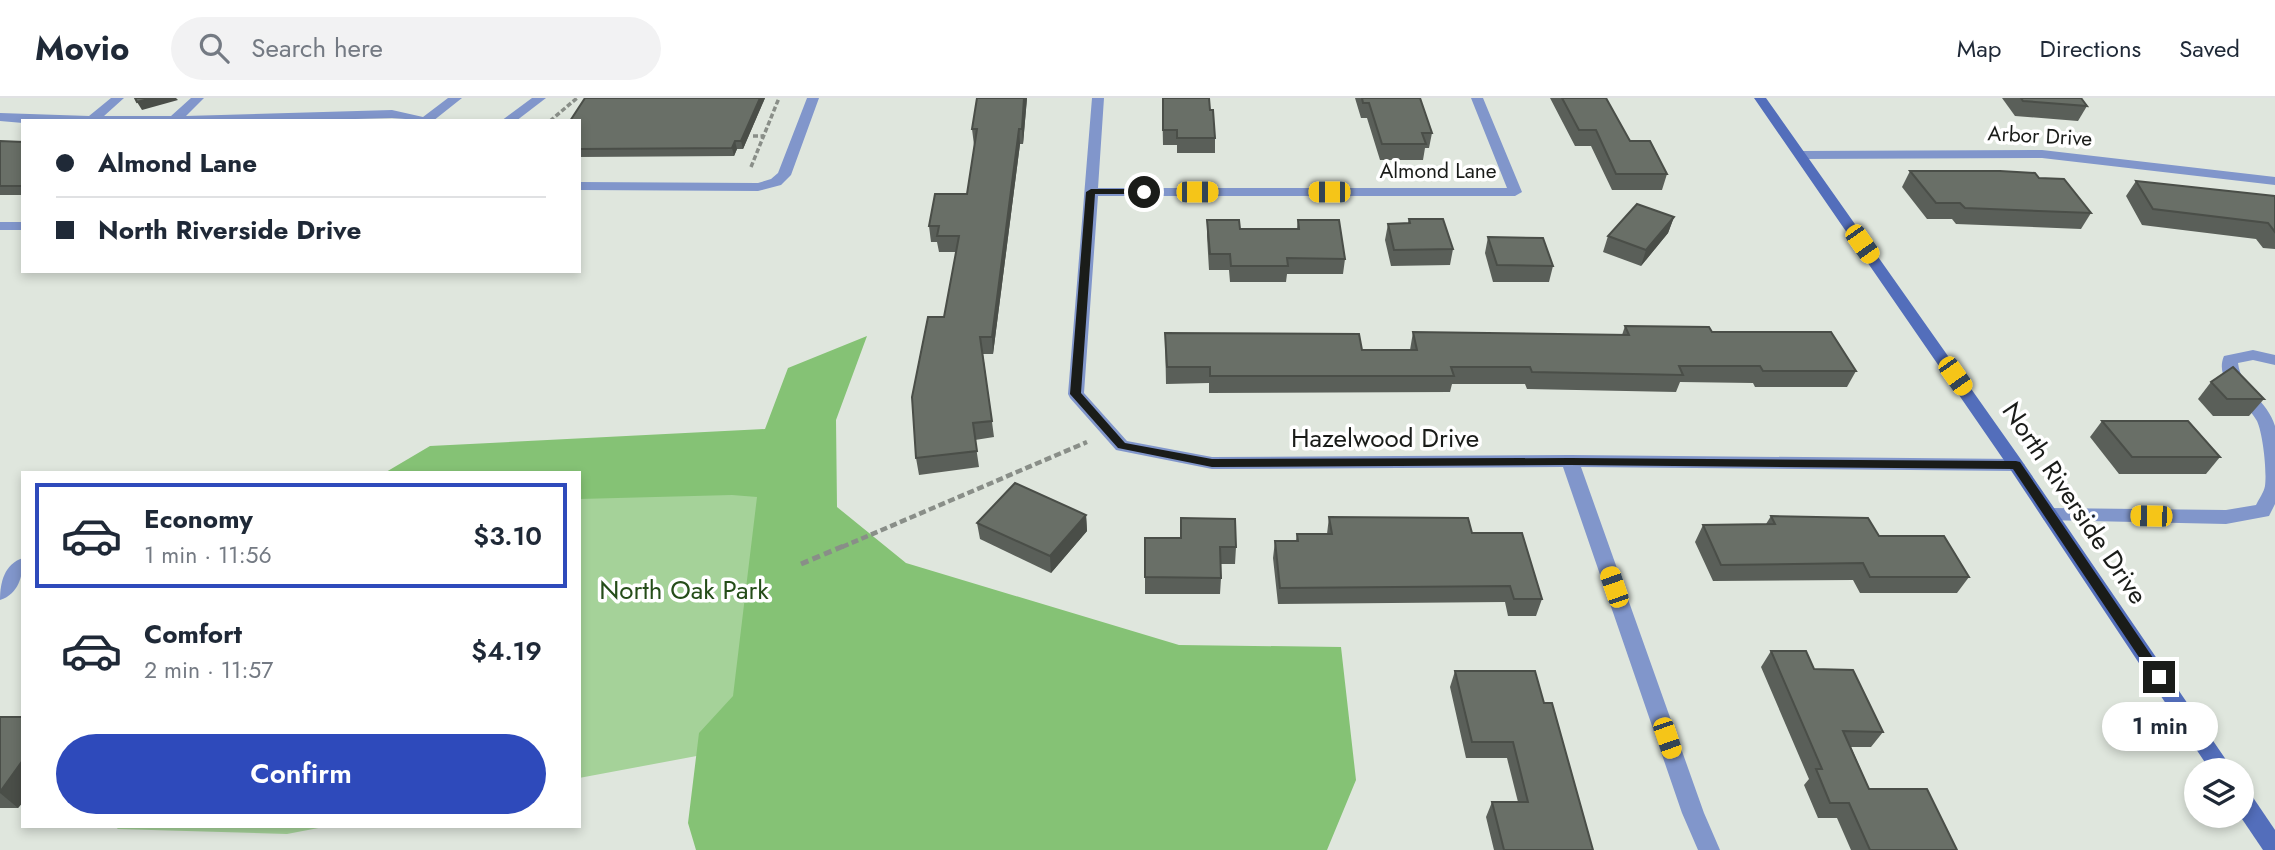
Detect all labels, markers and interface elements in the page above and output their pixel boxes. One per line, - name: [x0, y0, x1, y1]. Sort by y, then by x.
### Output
- search box: [171, 17, 661, 80]
- text: Movio: [35, 25, 129, 72]
- icon: search: [195, 29, 233, 67]
- text: Search here: [251, 29, 383, 67]
- text: Map: [1957, 31, 2002, 66]
- text: Directions: [2040, 31, 2141, 66]
- text: Saved: [2179, 31, 2240, 66]
- street label: Arbor Drive: [1987, 118, 2093, 154]
- text: Almond Lane: [98, 144, 257, 182]
- street label: Almond Lane: [1379, 156, 1497, 186]
- route start: [1128, 176, 1160, 208]
- car: [1177, 182, 1219, 203]
- car: [1309, 182, 1351, 203]
- text: North Riverside Drive: [98, 211, 361, 249]
- car: [1842, 221, 1883, 267]
- car: [1935, 353, 1976, 399]
- street label: North Riverside Drive: [1993, 394, 2157, 612]
- street label: Hazelwood Drive: [1291, 419, 1479, 457]
- text: Economy: [144, 500, 253, 538]
- icon: car: [60, 504, 123, 567]
- car: [2130, 505, 2173, 527]
- text: $3.10: [473, 517, 542, 555]
- text: 1 min · 11:56: [144, 538, 272, 572]
- car: [1598, 564, 1631, 610]
- park label: North Oak Park: [599, 571, 769, 609]
- text: Comfort: [144, 615, 242, 653]
- icon: car: [60, 619, 123, 682]
- text: $4.19: [471, 632, 542, 670]
- text: 2 min · 11:57: [144, 653, 273, 687]
- route end: [2143, 661, 2175, 693]
- callout: 1 min: [2101, 702, 2217, 750]
- text: 1 min: [2132, 709, 2188, 743]
- car: [1651, 715, 1684, 761]
- button: Confirm: [56, 734, 546, 814]
- map controls: [2184, 758, 2254, 828]
- button: layers: [2184, 758, 2254, 828]

